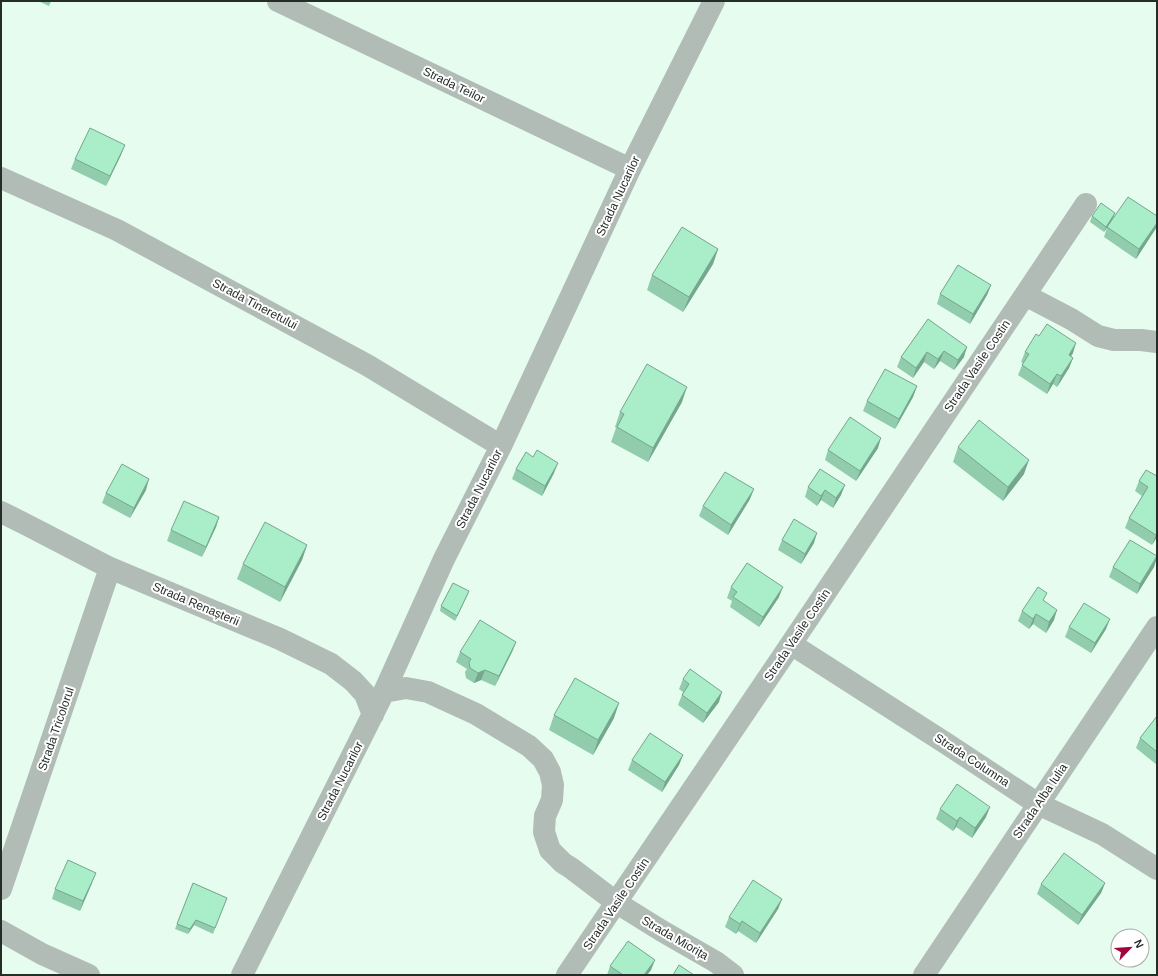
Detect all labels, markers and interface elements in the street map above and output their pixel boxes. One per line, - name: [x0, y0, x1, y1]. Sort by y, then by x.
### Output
- street label: Strada Teilor: [421, 64, 487, 106]
- street label: Strada Nucarilor: [593, 154, 643, 238]
- street label: Strada Tineretului: [210, 276, 300, 332]
- street label: Strada Vasile Costin: [941, 317, 1013, 415]
- street label: Strada Nucarilor: [453, 447, 505, 531]
- street label: Strada Renașterii: [151, 579, 241, 629]
- street label: Strada Vasile Costin: [761, 586, 833, 684]
- street label: Strada Tricolorul: [35, 685, 77, 773]
- street label: Strada Columna: [932, 731, 1012, 790]
- street label: Strada Nucarilor: [314, 739, 366, 823]
- street label: Strada Alba Iulia: [1010, 761, 1070, 841]
- street label: Strada Vasile Costin: [580, 855, 652, 953]
- street label: Strada Miorița: [639, 913, 711, 963]
- north arrow: [1110, 928, 1150, 968]
- text: N: [1132, 938, 1146, 950]

